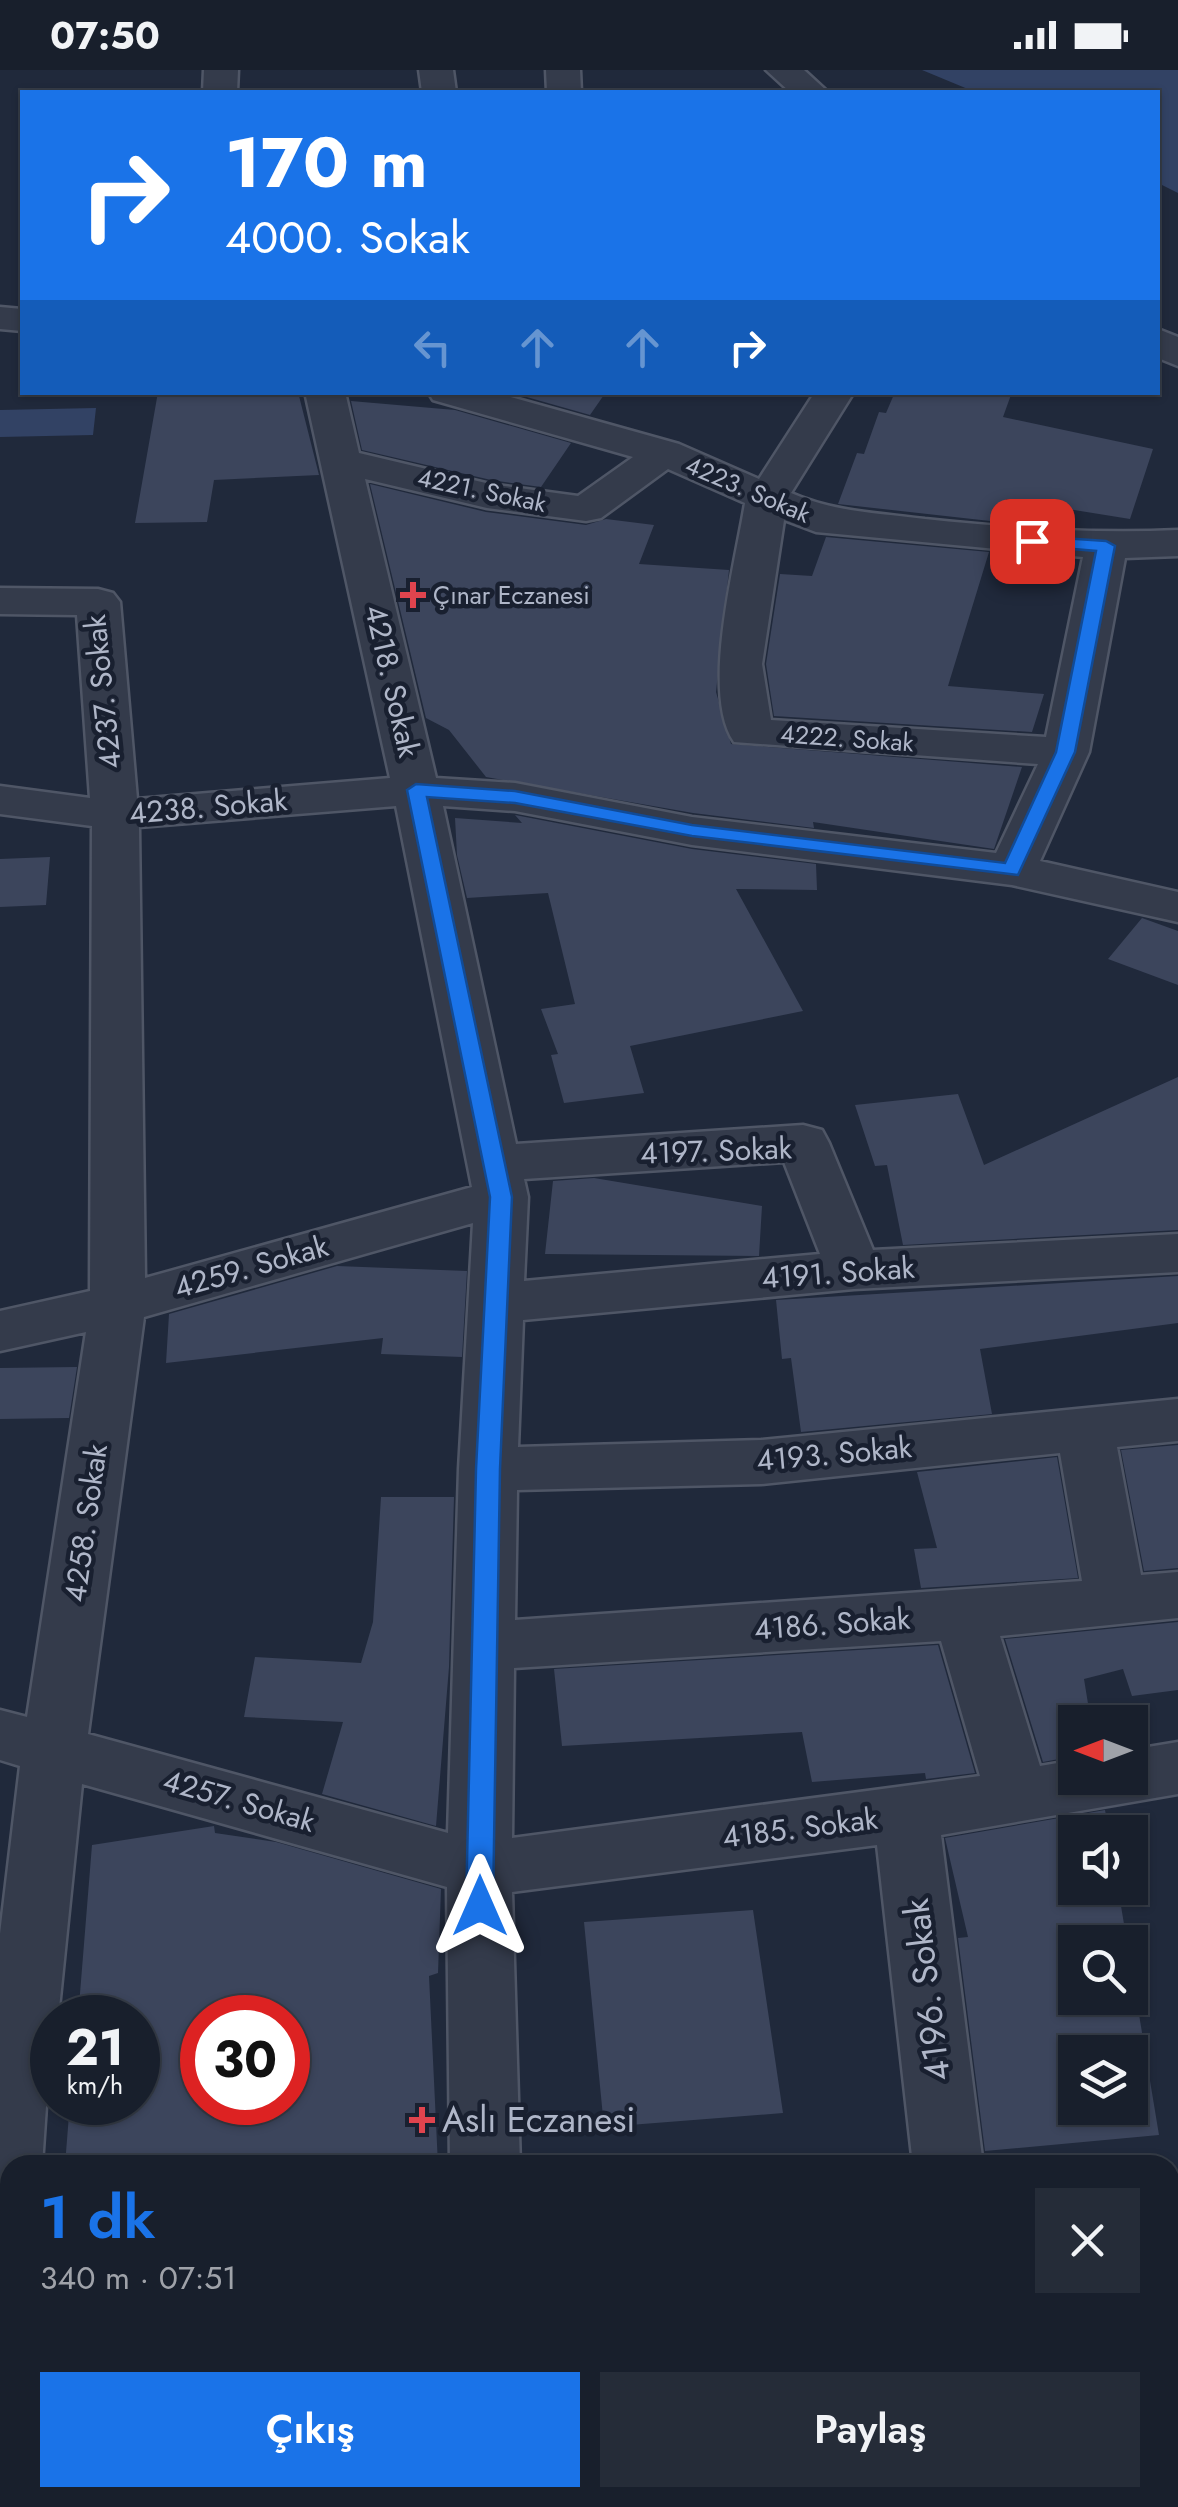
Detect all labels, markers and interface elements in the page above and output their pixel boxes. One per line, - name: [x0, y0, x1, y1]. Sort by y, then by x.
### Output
- text: 07:50: [50, 8, 160, 63]
- text: 170 m: [225, 112, 428, 213]
- icon: right: [60, 130, 190, 260]
- text: 4000. Sokak: [225, 205, 470, 270]
- icon: left: [405, 320, 460, 375]
- icon: ahead: [510, 320, 565, 375]
- icon: ahead: [615, 320, 670, 375]
- icon: right: [720, 320, 775, 375]
- street label: 4223. Sokak: [680, 447, 816, 531]
- street label: 4221. Sokak: [414, 459, 550, 521]
- pin: [990, 499, 1075, 584]
- icon: arrive: [1005, 514, 1060, 569]
- place label: Çınar Eczanesi: [433, 577, 590, 613]
- marker: Çınar Eczanesi: [402, 584, 424, 606]
- street label: 4218. Sokak: [354, 600, 431, 762]
- street label: 4237. Sokak: [73, 612, 132, 771]
- street label: 4222. Sokak: [779, 715, 915, 761]
- street label: 4238. Sokak: [127, 778, 290, 835]
- street label: 4197. Sokak: [639, 1126, 793, 1175]
- street label: 4259. Sokak: [169, 1224, 334, 1309]
- street label: 4191. Sokak: [760, 1246, 917, 1299]
- street label: 4193. Sokak: [754, 1425, 914, 1482]
- street label: 4258. Sokak: [53, 1440, 118, 1605]
- street label: 4186. Sokak: [752, 1597, 912, 1650]
- north arrow: [1058, 1705, 1148, 1795]
- map controls: [1058, 1705, 1148, 2125]
- street label: 4257. Sokak: [158, 1758, 321, 1843]
- street label: 4185. Sokak: [720, 1797, 881, 1858]
- button: sound: [1058, 1815, 1148, 1905]
- position arrow: [428, 1854, 532, 1958]
- street label: 4196. Sokak: [891, 1895, 963, 2084]
- button: search: [1058, 1925, 1148, 2015]
- speed limit sign: 30: [180, 1995, 310, 2125]
- text: 21: [66, 2011, 124, 2084]
- button: layers: [1058, 2035, 1148, 2125]
- text: km/h: [67, 2067, 123, 2103]
- place label: Aslı Eczanesi: [442, 2095, 635, 2145]
- marker: Aslı Eczanesi: [411, 2109, 433, 2131]
- text: 1 dk: [40, 2174, 156, 2261]
- button: close: [1035, 2188, 1140, 2293]
- text: 340 m · 07:51: [40, 2255, 237, 2301]
- button: Çıkış: [40, 2372, 580, 2487]
- button: Paylaş: [600, 2372, 1140, 2487]

